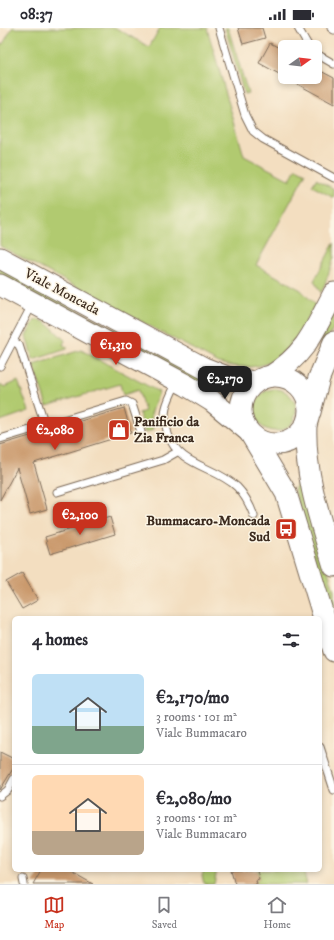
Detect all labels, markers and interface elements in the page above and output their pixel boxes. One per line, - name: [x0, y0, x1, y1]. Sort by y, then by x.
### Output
- text: 08:37: [20, 5, 53, 24]
- north arrow: [278, 40, 322, 84]
- map controls: [278, 40, 322, 84]
- street label: Viale Moncada: [20, 264, 103, 319]
- pin: €1,310: [83, 332, 149, 366]
- text: €1,310: [100, 337, 132, 353]
- pin: €2,170: [192, 366, 258, 400]
- text: €2,170: [207, 371, 243, 387]
- place label: Panificio da Zia Franca: [134, 413, 200, 447]
- pin: €2,080: [22, 417, 88, 451]
- shop icon: Panificio da Zia Franca: [106, 417, 132, 443]
- text: €2,080: [36, 422, 74, 438]
- pin: €2,100: [47, 502, 113, 536]
- text: €2,100: [62, 507, 98, 523]
- place label: Bummacaro-Moncada Sud: [146, 512, 271, 546]
- bus stop icon: Bummacaro-Moncada Sud: [273, 516, 299, 542]
- text: 4 homes: [32, 629, 88, 651]
- icon: filters: [280, 629, 302, 651]
- text: €2,170/mo: [156, 687, 229, 709]
- icon: home: [64, 690, 112, 738]
- text: 3 rooms · 101 m²: [156, 709, 237, 725]
- text: Viale Bummacaro: [156, 725, 247, 741]
- text: €2,080/mo: [156, 788, 232, 810]
- icon: home: [64, 791, 112, 839]
- text: 3 rooms · 101 m²: [156, 810, 237, 826]
- text: Viale Bummacaro: [156, 826, 247, 842]
- tab: Map: [43, 894, 65, 932]
- tab: Saved: [152, 894, 177, 932]
- tab: Home: [264, 894, 291, 932]

